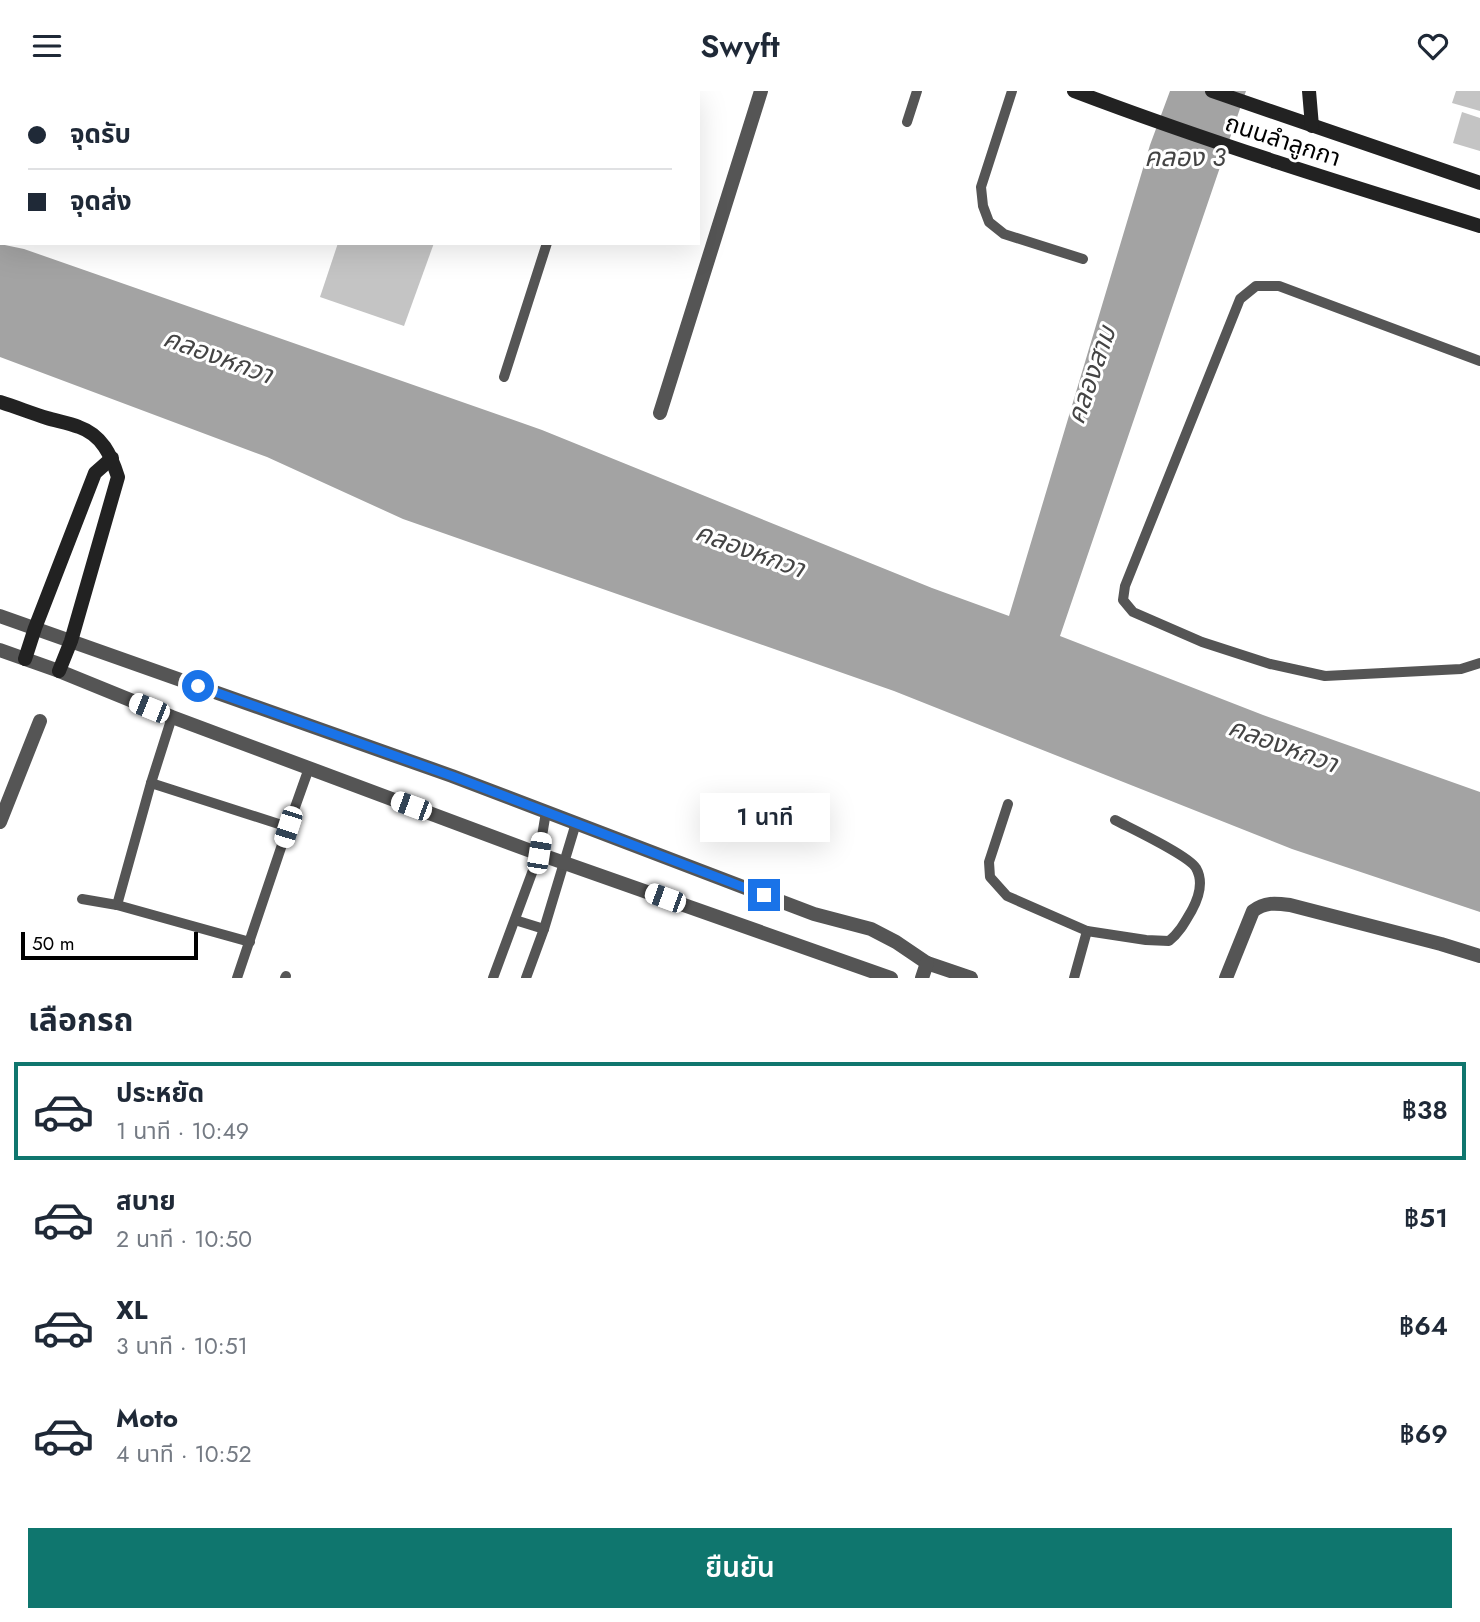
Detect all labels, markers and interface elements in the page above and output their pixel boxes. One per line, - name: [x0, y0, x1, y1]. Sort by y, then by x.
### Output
- text: Swyft: [700, 23, 780, 69]
- icon: menu: [28, 27, 66, 65]
- icon: heart: [1414, 27, 1452, 65]
- street label: ถนนลำลูกกา: [1221, 105, 1345, 175]
- text: จุดรับ: [70, 115, 131, 153]
- water label: คลอง 3: [1144, 138, 1226, 176]
- text: จุดส่ง: [70, 182, 132, 220]
- water label: คลองหกวา: [158, 319, 279, 394]
- water label: คลองสาม: [1057, 319, 1126, 429]
- water label: คลองหกวา: [690, 513, 811, 588]
- route start: [182, 670, 214, 702]
- car: [126, 690, 173, 726]
- water label: คลองหกวา: [1223, 708, 1344, 783]
- car: [388, 789, 435, 823]
- callout: 1 นาที: [699, 793, 829, 843]
- text: 1 นาที: [736, 800, 794, 834]
- car: [272, 804, 305, 850]
- car: [526, 831, 553, 875]
- route end: [748, 879, 780, 911]
- car: [642, 881, 689, 915]
- scale bar: [21, 929, 198, 961]
- text: 50 m: [32, 930, 75, 957]
- text: เลือกรถ: [28, 997, 133, 1043]
- text: ประหยัด: [116, 1074, 204, 1112]
- icon: car: [32, 1080, 95, 1143]
- text: ฿38: [1402, 1091, 1448, 1129]
- text: 1 นาที · 10:49: [116, 1114, 249, 1148]
- text: สบาย: [116, 1182, 176, 1220]
- icon: car: [32, 1188, 95, 1251]
- text: ฿51: [1404, 1199, 1448, 1237]
- text: 2 นาที · 10:50: [116, 1222, 252, 1256]
- text: XL: [116, 1291, 148, 1329]
- icon: car: [32, 1296, 95, 1359]
- text: ฿64: [1399, 1307, 1448, 1345]
- text: 3 นาที · 10:51: [116, 1329, 248, 1363]
- text: Moto: [116, 1399, 178, 1437]
- icon: car: [32, 1404, 95, 1467]
- text: ฿69: [1400, 1415, 1448, 1453]
- text: 4 นาที · 10:52: [116, 1437, 252, 1471]
- button: ยืนยัน: [28, 1528, 1452, 1608]

